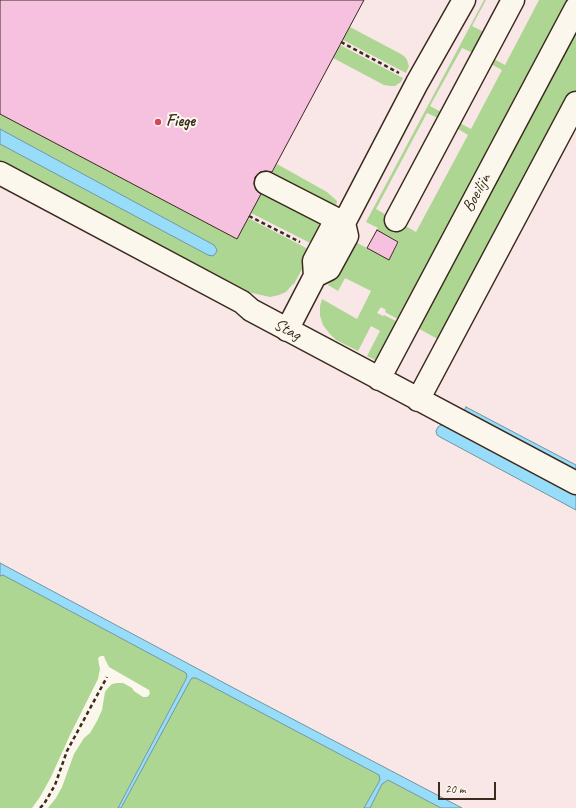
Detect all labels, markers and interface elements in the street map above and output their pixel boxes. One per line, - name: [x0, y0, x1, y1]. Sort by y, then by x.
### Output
- place label: Fiege: [166, 112, 195, 132]
- marker: Fiege: [153, 117, 163, 127]
- street label: Boeilijn: [458, 170, 496, 216]
- street label: Stag: [270, 314, 304, 346]
- scale bar: [440, 774, 498, 800]
- text: 20 m: [445, 781, 465, 797]

